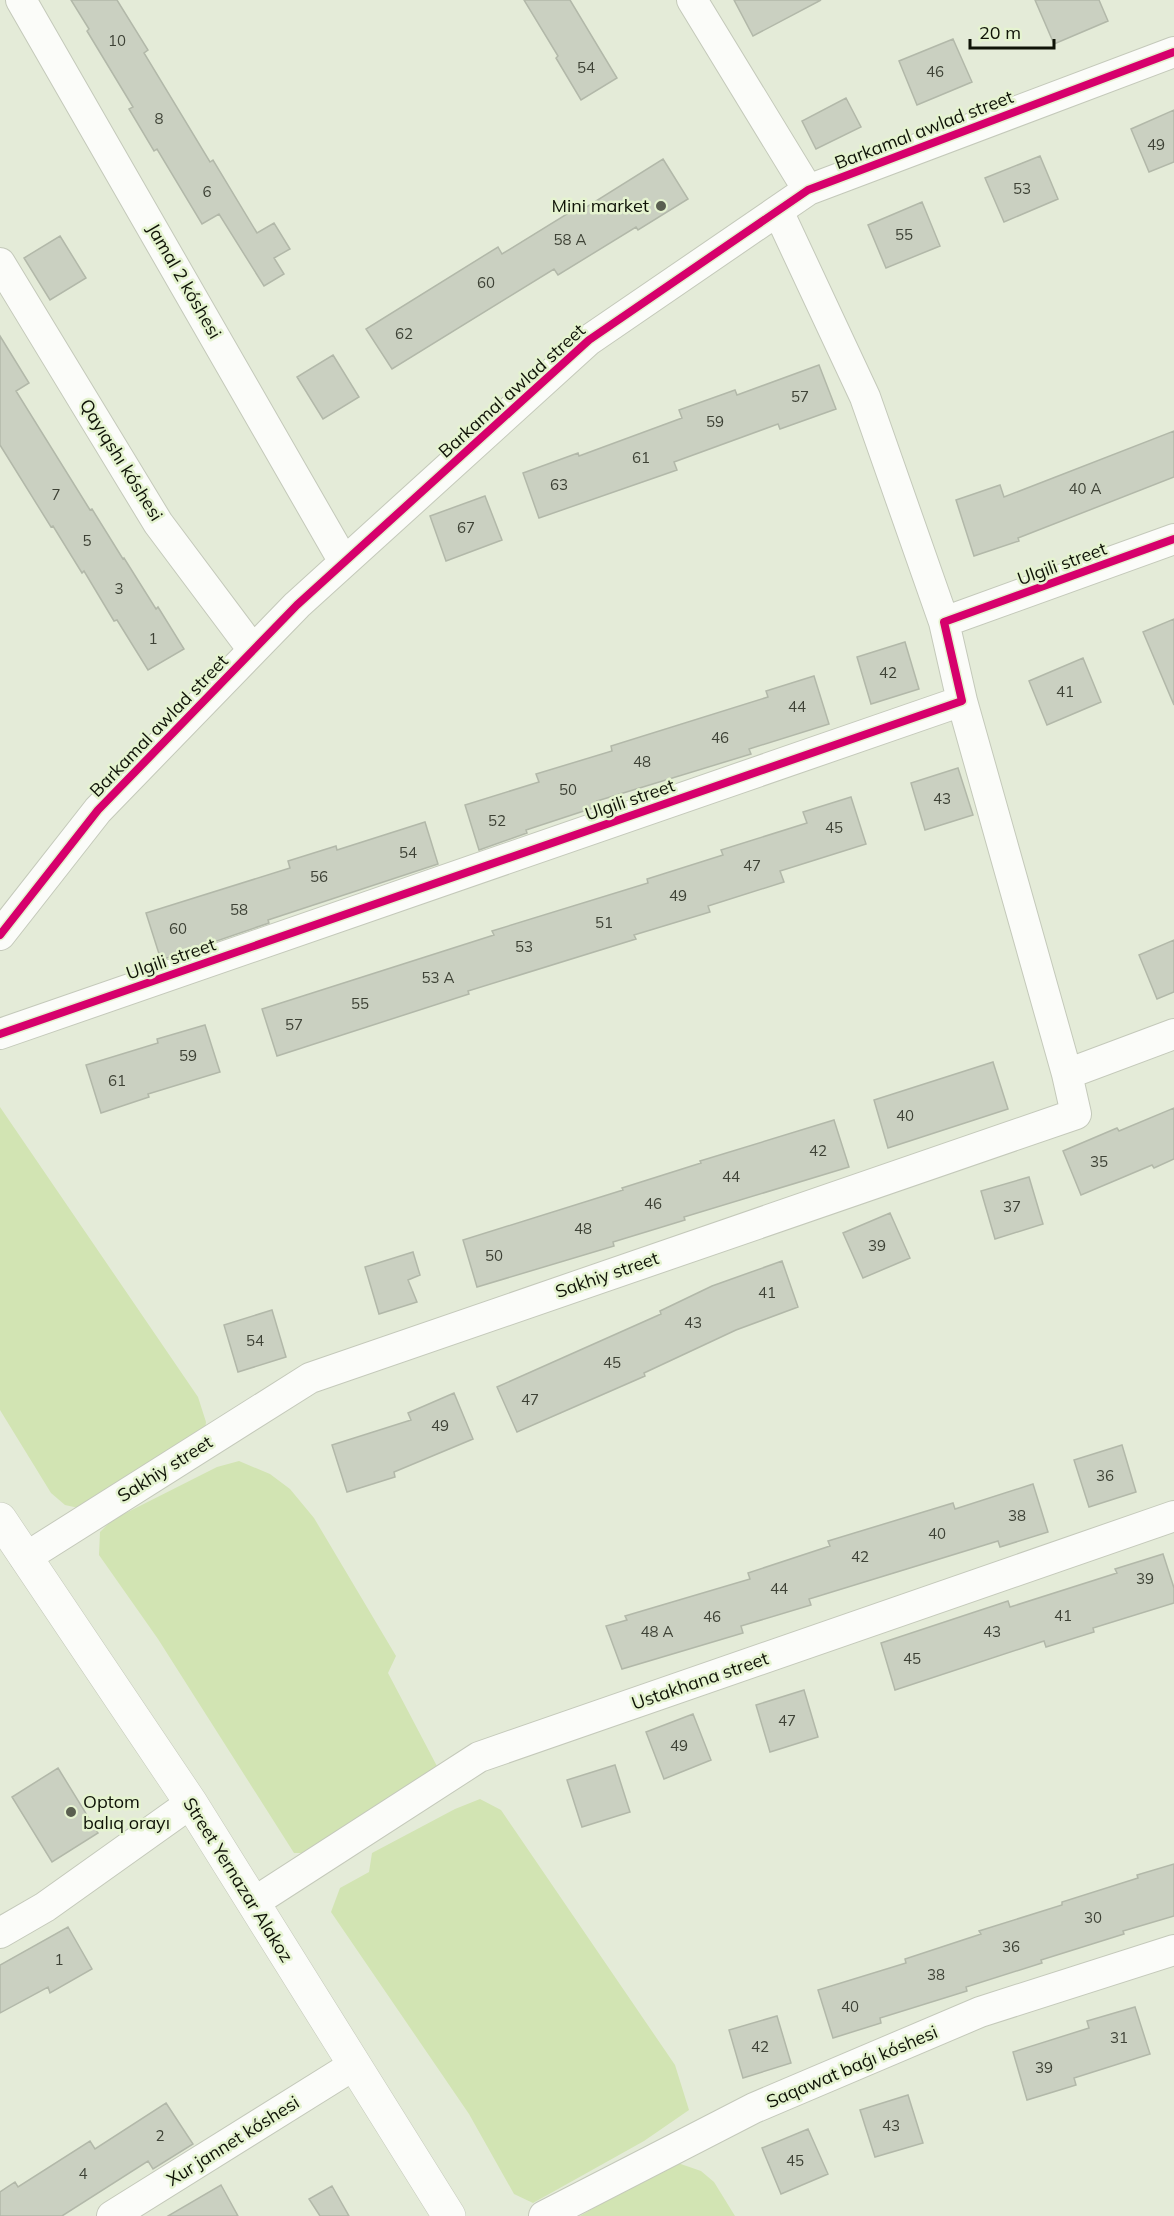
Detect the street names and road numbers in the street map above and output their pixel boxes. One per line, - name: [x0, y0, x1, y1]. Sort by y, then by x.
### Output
- street label: Barkamal awlad street: [831, 85, 1016, 174]
- street label: Jamal 2 kóshesi: [142, 219, 227, 343]
- street label: Barkamal awlad street: [434, 319, 590, 463]
- street label: Qayıqshı kóshesi: [75, 394, 168, 525]
- street label: Ulgili street: [1014, 537, 1110, 590]
- street label: Barkamal awlad street: [85, 650, 233, 802]
- street label: Ulgili street: [582, 773, 678, 826]
- street label: Ulgili street: [123, 932, 219, 985]
- street label: Sakhiy street: [552, 1246, 662, 1303]
- street label: Sakhiy street: [113, 1430, 217, 1507]
- street label: Ustakhana street: [628, 1646, 771, 1715]
- street label: Street Yernazar Alakoz: [178, 1793, 298, 1966]
- street label: Saqawat baǵı kóshesi: [763, 2020, 941, 2113]
- street label: Xur jannet kóshesi: [162, 2091, 303, 2191]

